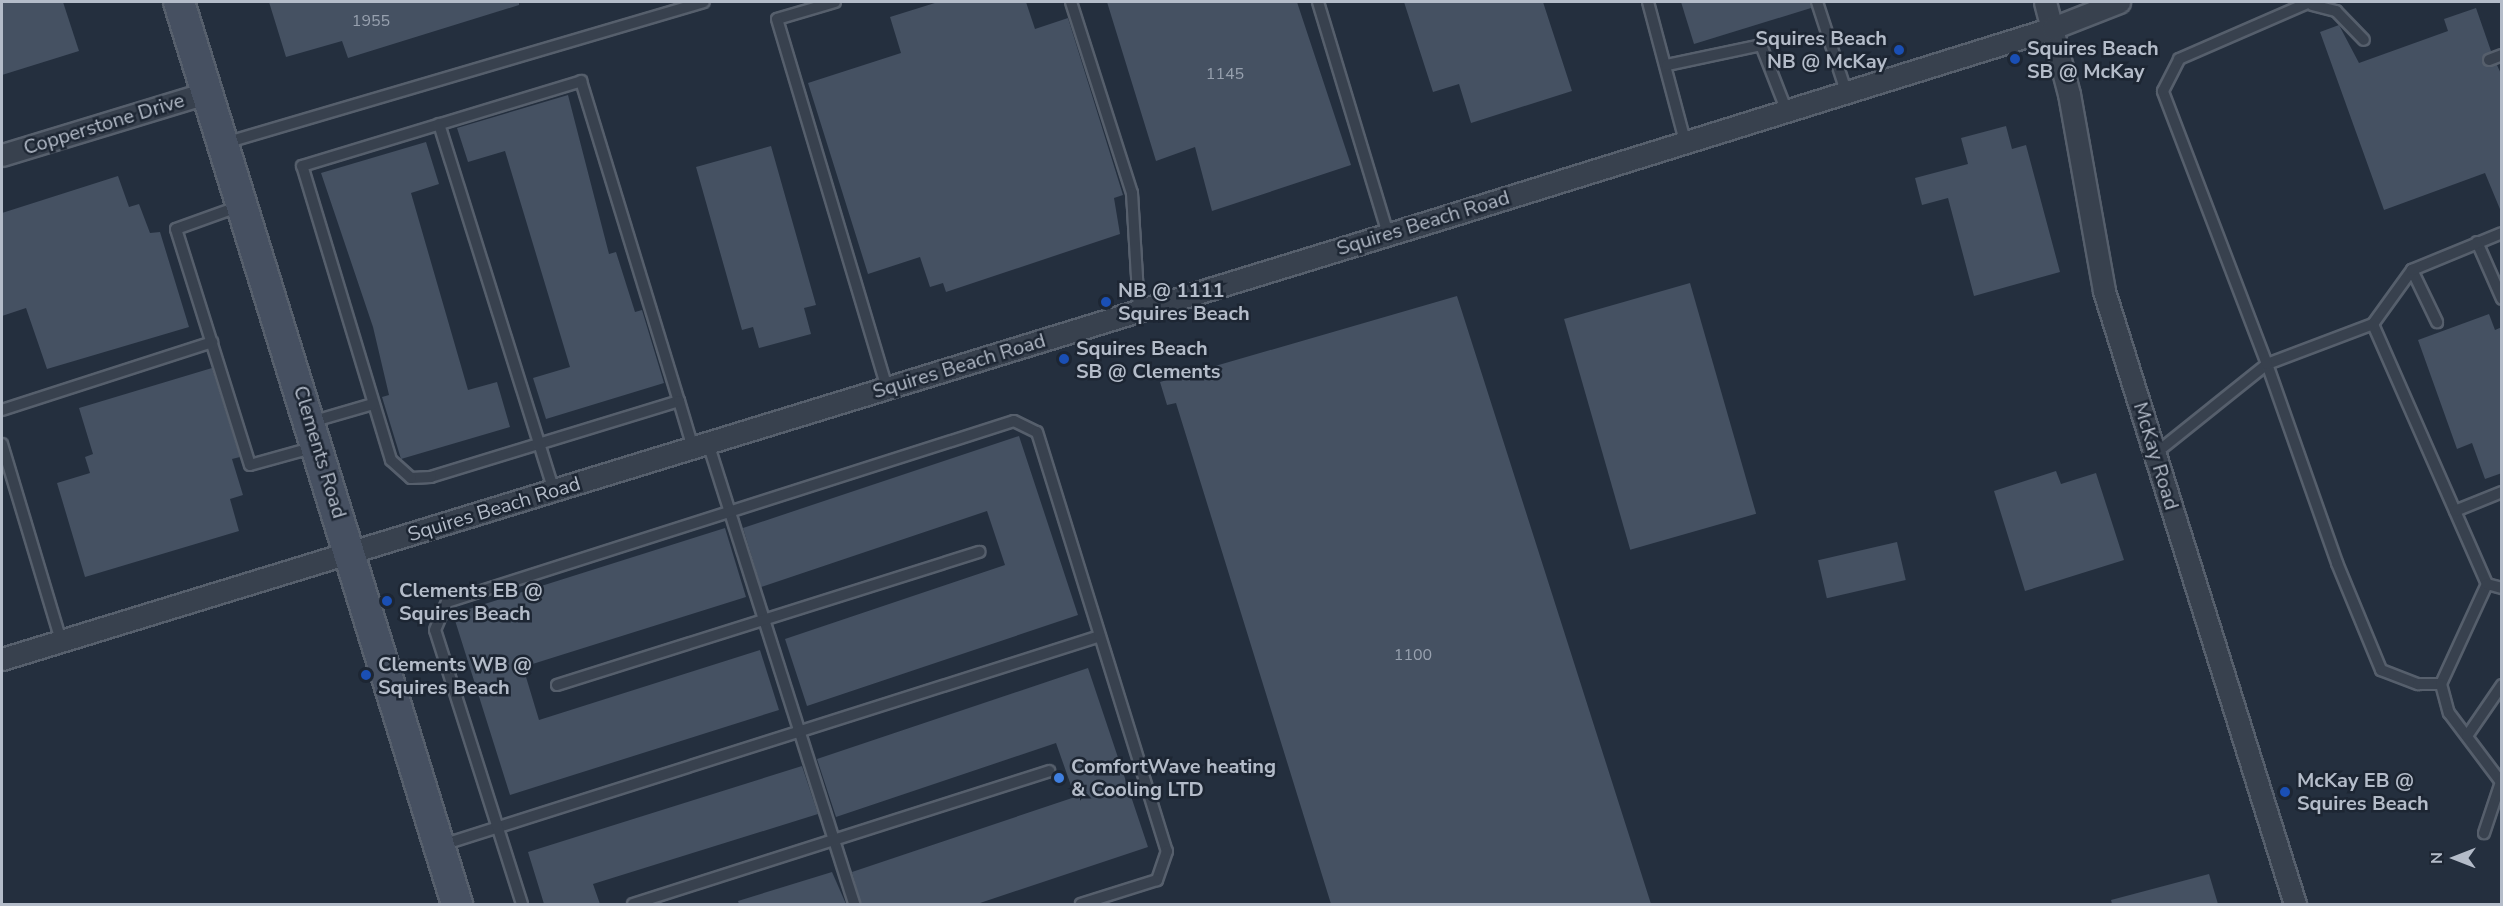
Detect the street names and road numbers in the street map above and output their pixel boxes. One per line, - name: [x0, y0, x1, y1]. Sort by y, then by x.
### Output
- street label: Copperstone Drive: [21, 88, 187, 160]
- street label: Squires Beach Road: [1334, 185, 1512, 261]
- street label: Squires Beach Road: [870, 328, 1048, 404]
- street label: Clements Road: [288, 383, 352, 521]
- street label: McKay Road: [2128, 399, 2184, 513]
- street label: Squires Beach Road: [405, 471, 583, 547]

